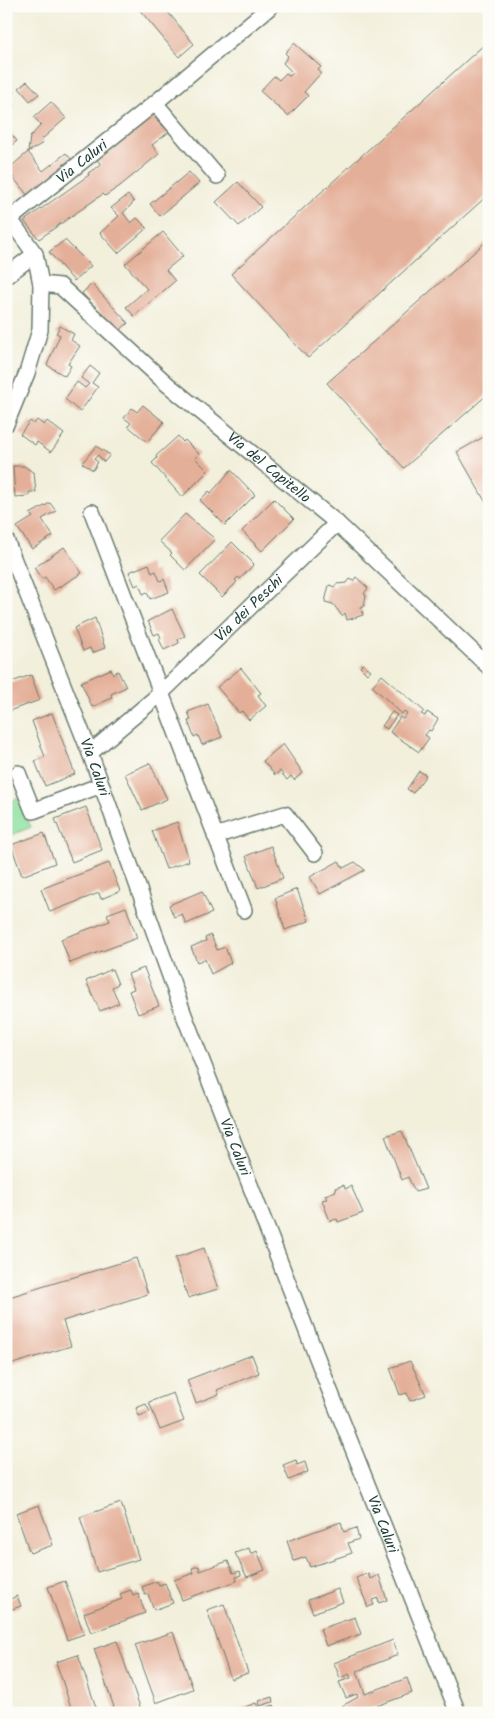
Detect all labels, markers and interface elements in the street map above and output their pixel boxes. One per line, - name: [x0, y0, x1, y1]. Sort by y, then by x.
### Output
- street label: Via Caluri: [51, 133, 115, 190]
- street label: Via del Capitello: [221, 427, 316, 510]
- street label: Via dei Peschi: [209, 569, 291, 648]
- street label: Via Caluri: [72, 735, 116, 801]
- street label: Via Caluri: [212, 1115, 257, 1181]
- street label: Via Caluri: [360, 1492, 405, 1558]

